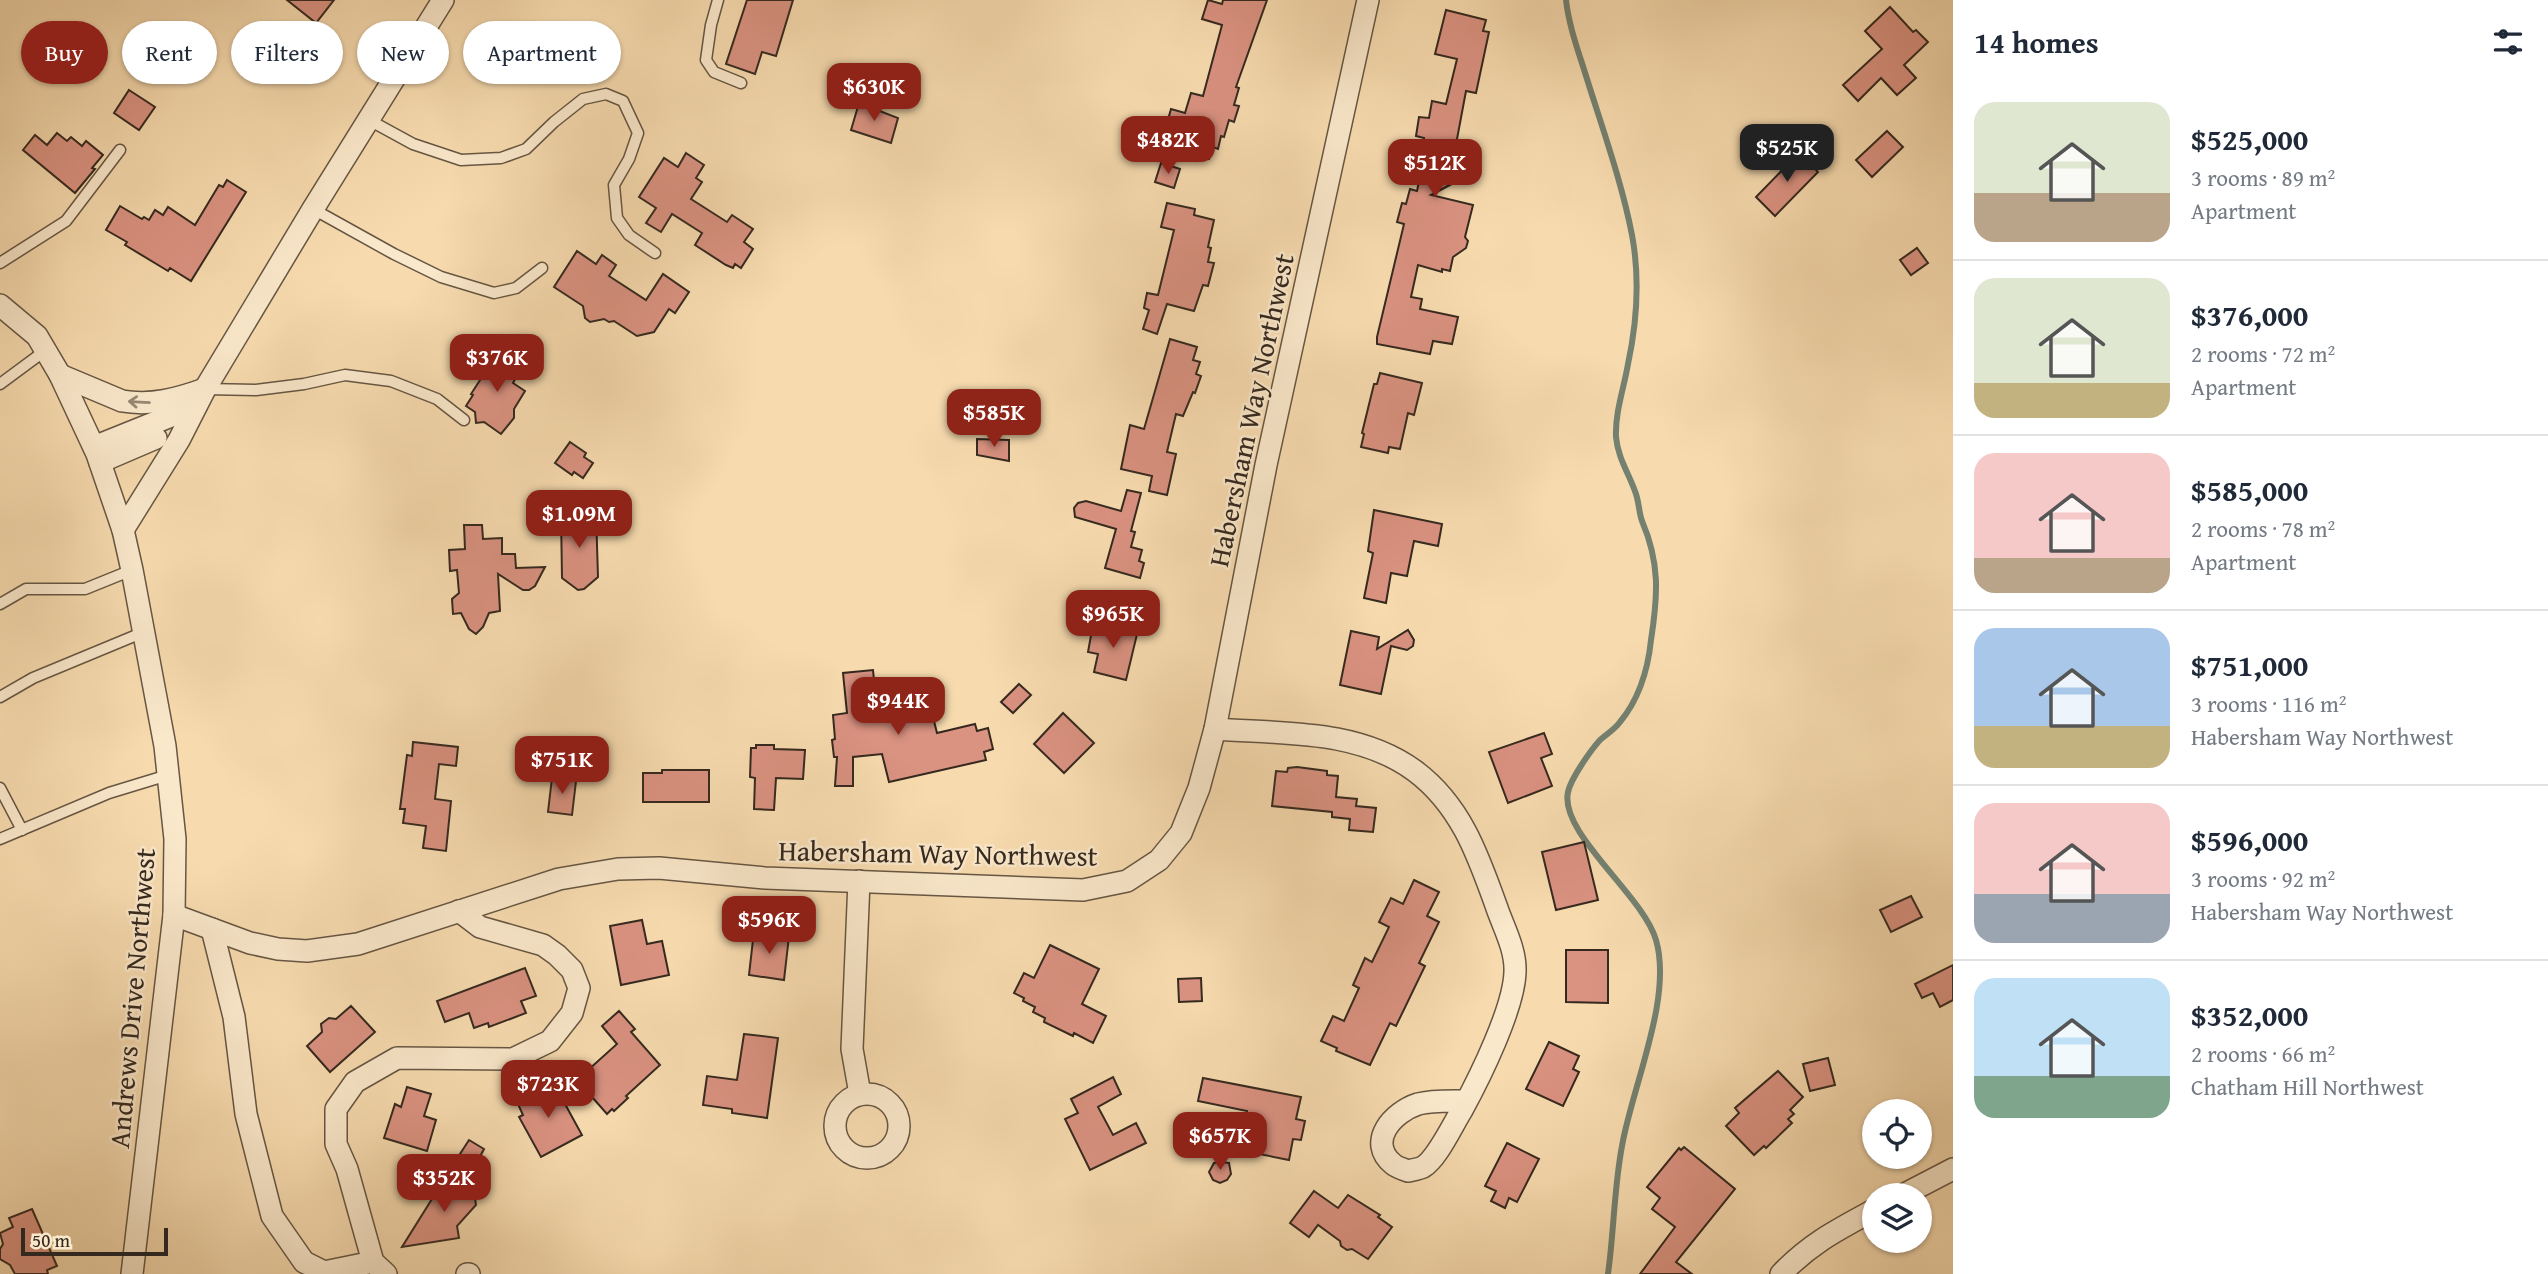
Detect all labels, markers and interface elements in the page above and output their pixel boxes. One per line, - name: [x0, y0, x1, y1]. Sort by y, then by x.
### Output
- text: 14 homes: [1974, 20, 2099, 64]
- chip: Buy: [21, 21, 108, 84]
- chip: Rent: [122, 21, 217, 84]
- chip: Filters: [231, 21, 343, 84]
- chip: New: [357, 21, 449, 84]
- chip: Apartment: [463, 21, 621, 84]
- icon: filters: [2489, 23, 2527, 61]
- pin: $630K: [825, 64, 923, 123]
- text: $630K: [843, 69, 905, 102]
- pin: $482K: [1119, 116, 1217, 176]
- text: $525,000: [2191, 117, 2308, 161]
- text: $482K: [1137, 122, 1199, 155]
- pin: $525K: [1738, 124, 1836, 184]
- text: $525K: [1756, 130, 1818, 163]
- icon: home: [2030, 130, 2114, 214]
- pin: $512K: [1386, 140, 1484, 199]
- text: $512K: [1404, 145, 1466, 178]
- text: 3 rooms · 89 m²: [2191, 161, 2335, 194]
- text: Apartment: [2191, 194, 2296, 227]
- street label: Habersham Way Northwest: [1197, 249, 1304, 570]
- text: $376,000: [2191, 293, 2308, 337]
- icon: home: [2030, 306, 2114, 390]
- pin: $376K: [448, 334, 546, 394]
- text: 2 rooms · 72 m²: [2191, 337, 2335, 370]
- text: $376K: [466, 340, 528, 373]
- text: Apartment: [2191, 370, 2296, 403]
- pin: $585K: [945, 390, 1043, 449]
- one-way arrow: [128, 395, 151, 408]
- text: $585K: [963, 395, 1025, 428]
- text: $585,000: [2191, 468, 2308, 512]
- icon: home: [2030, 481, 2114, 565]
- pin: $1.09M: [522, 490, 636, 550]
- text: $1.09M: [542, 496, 616, 529]
- text: 2 rooms · 78 m²: [2191, 512, 2335, 545]
- text: Apartment: [2191, 545, 2296, 578]
- pin: $965K: [1064, 590, 1162, 650]
- text: $965K: [1082, 596, 1144, 629]
- text: $751,000: [2191, 643, 2308, 687]
- icon: home: [2030, 656, 2114, 740]
- pin: $944K: [849, 678, 947, 737]
- text: $944K: [867, 683, 929, 716]
- text: 3 rooms · 116 m²: [2191, 687, 2346, 720]
- text: Habersham Way Northwest: [2191, 720, 2453, 753]
- pin: $751K: [513, 736, 611, 796]
- text: $751K: [531, 742, 593, 775]
- text: $596,000: [2191, 818, 2308, 862]
- street label: Habersham Way Northwest: [778, 829, 1098, 876]
- icon: home: [2030, 831, 2114, 915]
- street label: Andrews Drive Northwest: [98, 846, 165, 1150]
- text: 3 rooms · 92 m²: [2191, 862, 2335, 895]
- text: Habersham Way Northwest: [2191, 895, 2453, 928]
- pin: $596K: [720, 897, 818, 956]
- text: $596K: [738, 902, 800, 935]
- text: $352,000: [2191, 993, 2308, 1037]
- icon: home: [2030, 1006, 2114, 1090]
- text: 2 rooms · 66 m²: [2191, 1037, 2335, 1070]
- pin: $723K: [499, 1060, 597, 1120]
- text: $723K: [517, 1066, 579, 1099]
- text: Chatham Hill Northwest: [2191, 1070, 2424, 1103]
- map controls: [1862, 1099, 1932, 1253]
- button: locate: [1862, 1099, 1932, 1169]
- pin: $657K: [1171, 1112, 1269, 1172]
- text: $657K: [1189, 1118, 1251, 1151]
- pin: $352K: [395, 1154, 493, 1214]
- text: $352K: [413, 1160, 475, 1193]
- button: layers: [1862, 1183, 1932, 1253]
- scale bar: [21, 1225, 168, 1257]
- text: 50 m: [32, 1226, 70, 1254]

